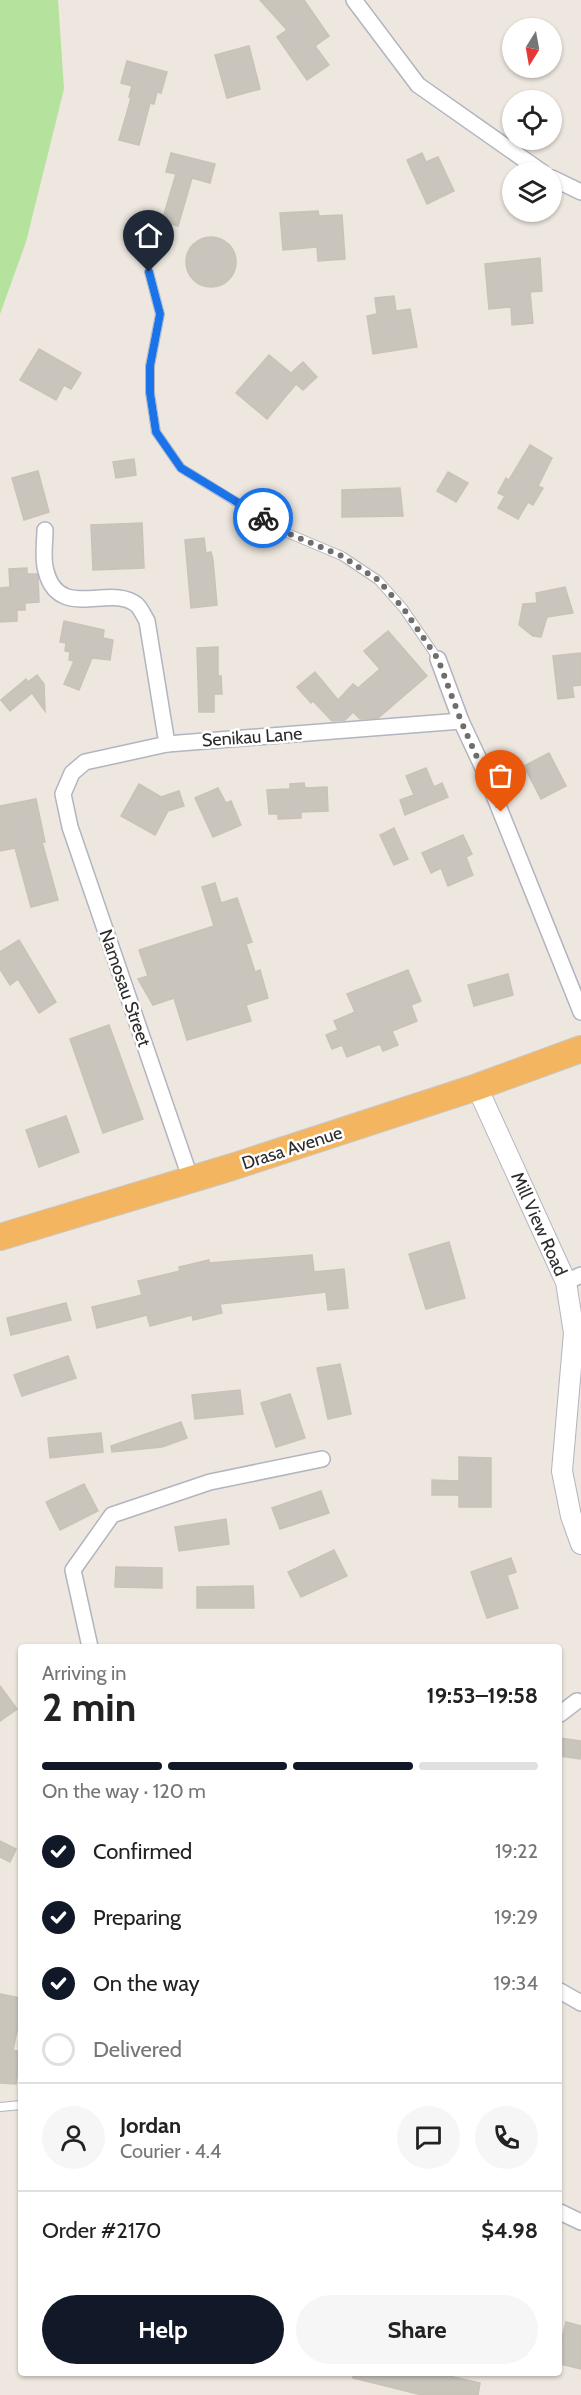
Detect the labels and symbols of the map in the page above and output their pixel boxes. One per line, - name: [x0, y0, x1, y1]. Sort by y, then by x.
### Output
- north arrow: [502, 18, 562, 78]
- pin: [123, 210, 174, 272]
- courier: [233, 488, 293, 548]
- street label: Senikau Lane: [201, 723, 303, 751]
- pin: [475, 750, 526, 812]
- street label: Namosau Street: [95, 926, 155, 1050]
- street label: Drasa Avenue: [239, 1121, 345, 1175]
- street label: Mill View Road: [506, 1168, 572, 1280]

